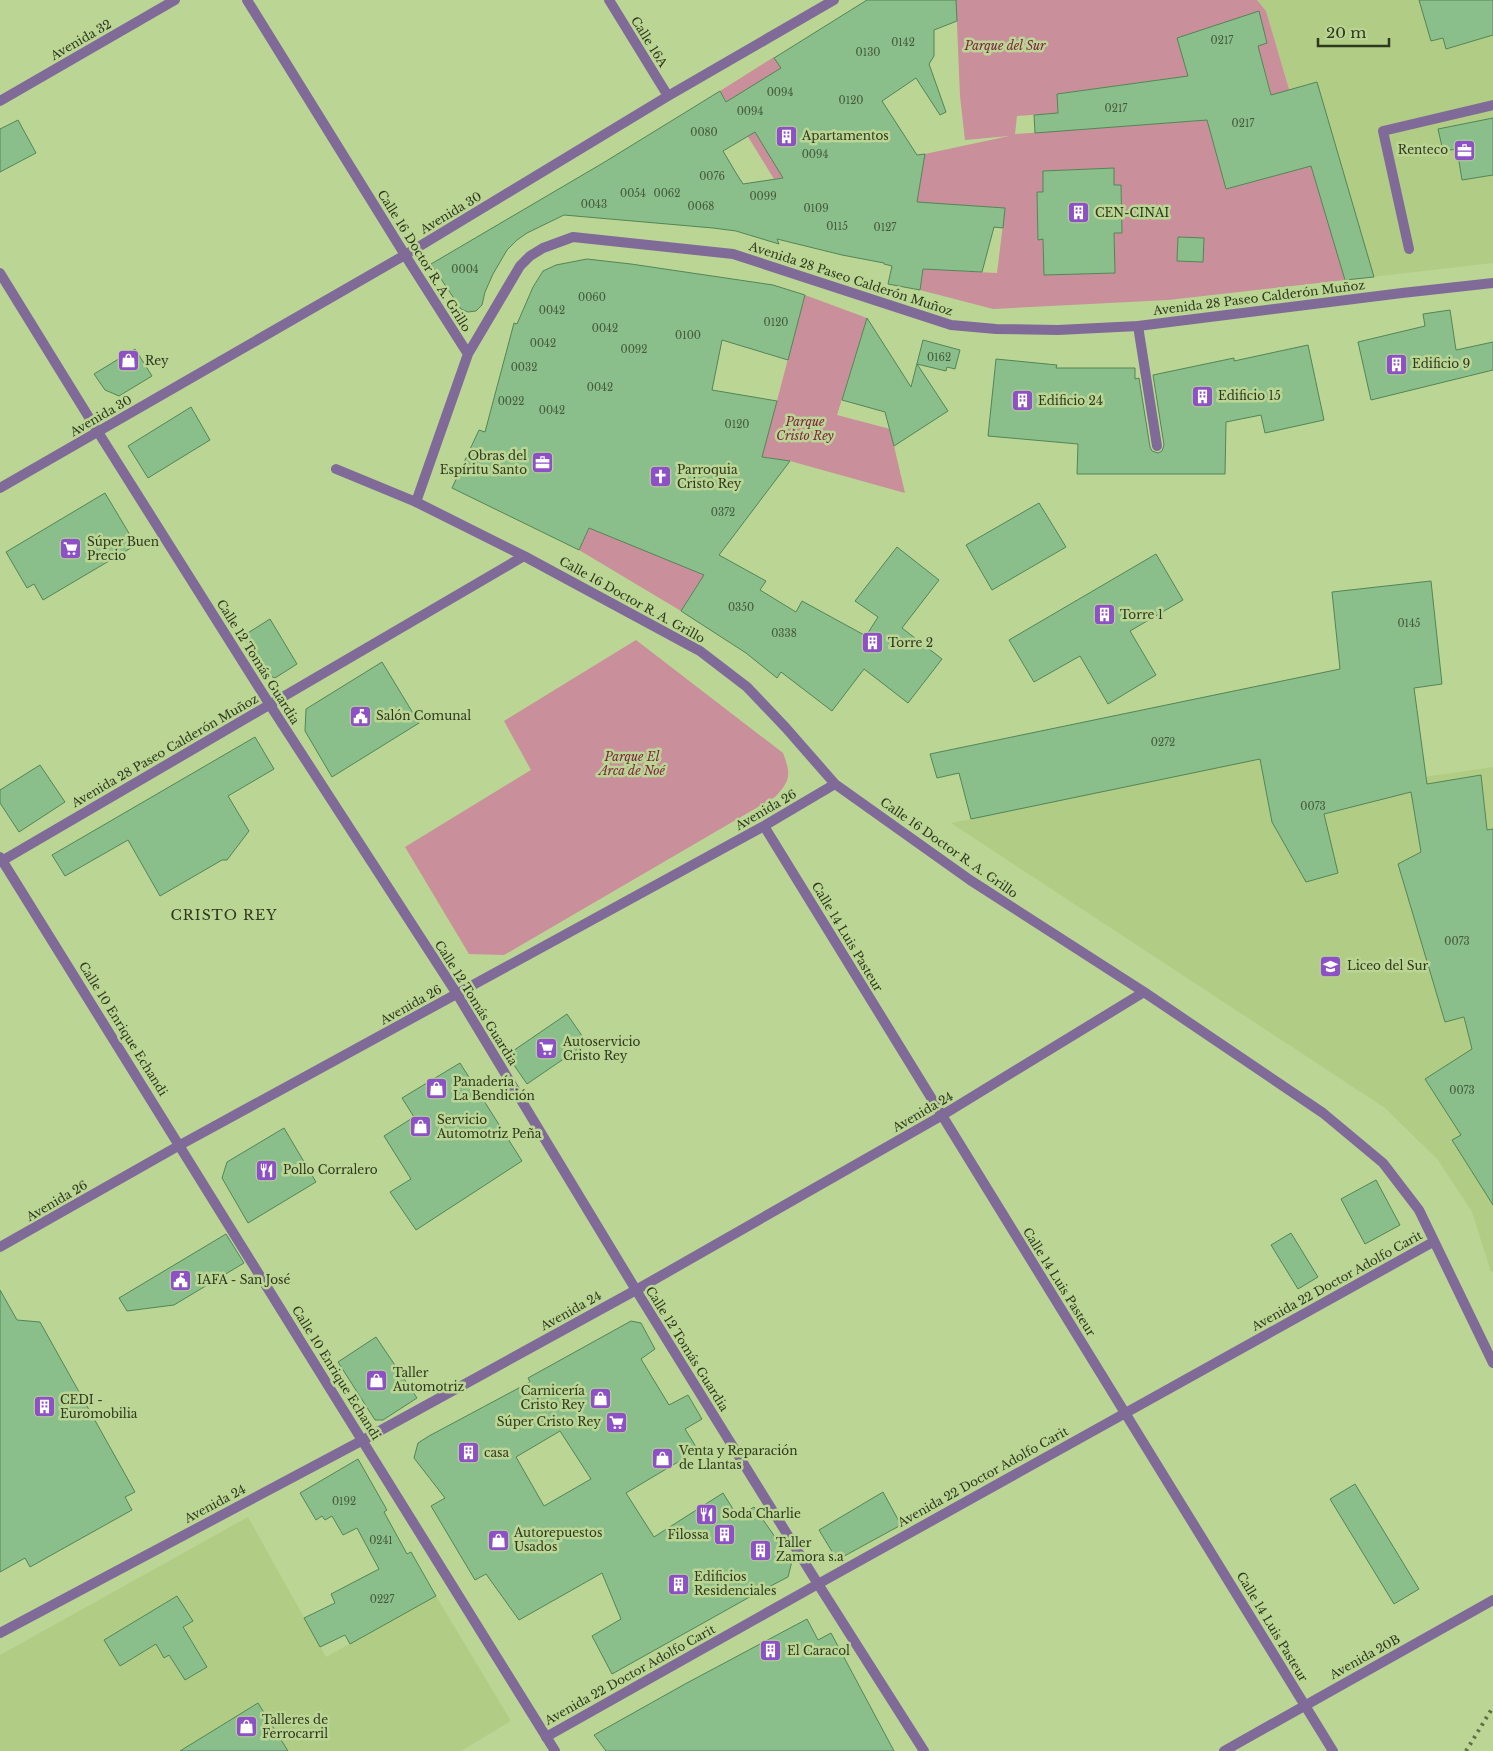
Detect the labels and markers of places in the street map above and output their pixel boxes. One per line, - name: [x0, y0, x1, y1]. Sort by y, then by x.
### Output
- building icon: Apartamentos: [774, 124, 798, 148]
- place label: Apartamentos: [801, 128, 889, 143]
- office icon: Renteco: [1452, 138, 1476, 162]
- place label: Renteco: [1398, 142, 1448, 157]
- building icon: CEN-CINAI: [1067, 201, 1091, 225]
- place label: CEN-CINAI: [1095, 205, 1169, 220]
- shop icon: Rey: [117, 349, 141, 373]
- building icon: Edificio 9: [1384, 352, 1408, 376]
- place label: Rey: [145, 353, 169, 368]
- place label: Edificio 9: [1412, 356, 1470, 371]
- building icon: Edificio 15: [1190, 384, 1214, 408]
- place label: Edificio 15: [1218, 388, 1281, 403]
- building icon: Edificio 24: [1010, 389, 1034, 413]
- place label: Edificio 24: [1038, 393, 1103, 408]
- place label: Obras del Espíritu Santo: [440, 448, 527, 477]
- office icon: Obras del Espíritu Santo: [531, 451, 555, 475]
- place label: Parroquia Cristo Rey: [677, 462, 742, 491]
- church icon: Parroquia Cristo Rey: [649, 465, 673, 489]
- place label: Súper Buen Precio: [87, 534, 159, 563]
- supermarket icon: Súper Buen Precio: [59, 537, 83, 561]
- building icon: Torre 1: [1092, 603, 1116, 627]
- place label: Torre 1: [1120, 607, 1163, 622]
- building icon: Torre 2: [860, 631, 884, 655]
- place label: Torre 2: [888, 635, 933, 650]
- public building icon: Salón Comunal: [348, 704, 372, 728]
- place label: Salón Comunal: [376, 708, 471, 723]
- school or university icon: Liceo del Sur: [1319, 954, 1343, 978]
- place label: Liceo del Sur: [1347, 958, 1429, 973]
- place label: Autoservicio Cristo Rey: [562, 1034, 641, 1063]
- supermarket icon: Autoservicio Cristo Rey: [535, 1037, 559, 1061]
- place label: Panadería La Bendición: [453, 1074, 535, 1103]
- shop icon: Panadería La Bendición: [425, 1077, 449, 1101]
- place label: Servicio Automotriz Peña: [436, 1112, 542, 1141]
- shop icon: Servicio Automotriz Peña: [409, 1115, 433, 1139]
- restaurant icon: Pollo Corralero: [255, 1158, 279, 1182]
- place label: Pollo Corralero: [283, 1162, 378, 1177]
- public building icon: IAFA - San José: [169, 1268, 193, 1292]
- place label: IAFA - San José: [197, 1272, 290, 1287]
- place label: Taller Automotriz: [392, 1365, 465, 1394]
- shop icon: Taller Automotriz: [365, 1368, 389, 1392]
- place label: Carnicería Cristo Rey: [521, 1383, 585, 1412]
- shop icon: Carnicería Cristo Rey: [589, 1386, 613, 1410]
- place label: CEDI - Euromobilia: [60, 1392, 138, 1421]
- building icon: CEDI - Euromobilia: [32, 1395, 56, 1419]
- supermarket icon: Súper Cristo Rey: [605, 1410, 629, 1434]
- place label: Súper Cristo Rey: [497, 1414, 601, 1429]
- building icon: casa: [456, 1441, 480, 1465]
- place label: Venta y Reparación de Llantas: [678, 1443, 798, 1472]
- place label: casa: [484, 1445, 510, 1460]
- shop icon: Venta y Reparación de Llantas: [651, 1446, 675, 1470]
- restaurant icon: Soda Charlie: [694, 1502, 718, 1526]
- place label: Soda Charlie: [722, 1506, 801, 1521]
- building icon: Filossa: [713, 1523, 737, 1547]
- place label: Autorepuestos Usados: [513, 1525, 602, 1554]
- place label: Filossa: [668, 1527, 709, 1542]
- shop icon: Autorepuestos Usados: [486, 1528, 510, 1552]
- place label: Taller Zamora s.a: [776, 1535, 844, 1564]
- building icon: Taller Zamora s.a: [748, 1538, 772, 1562]
- place label: Edificios Residenciales: [694, 1569, 776, 1598]
- building icon: Edificios Residenciales: [666, 1572, 690, 1596]
- building icon: El Caracol: [759, 1639, 783, 1663]
- place label: El Caracol: [787, 1643, 850, 1658]
- place label: Talleres de Ferrocarril: [262, 1712, 328, 1741]
- shop icon: Talleres de Ferrocarril: [234, 1715, 258, 1739]

